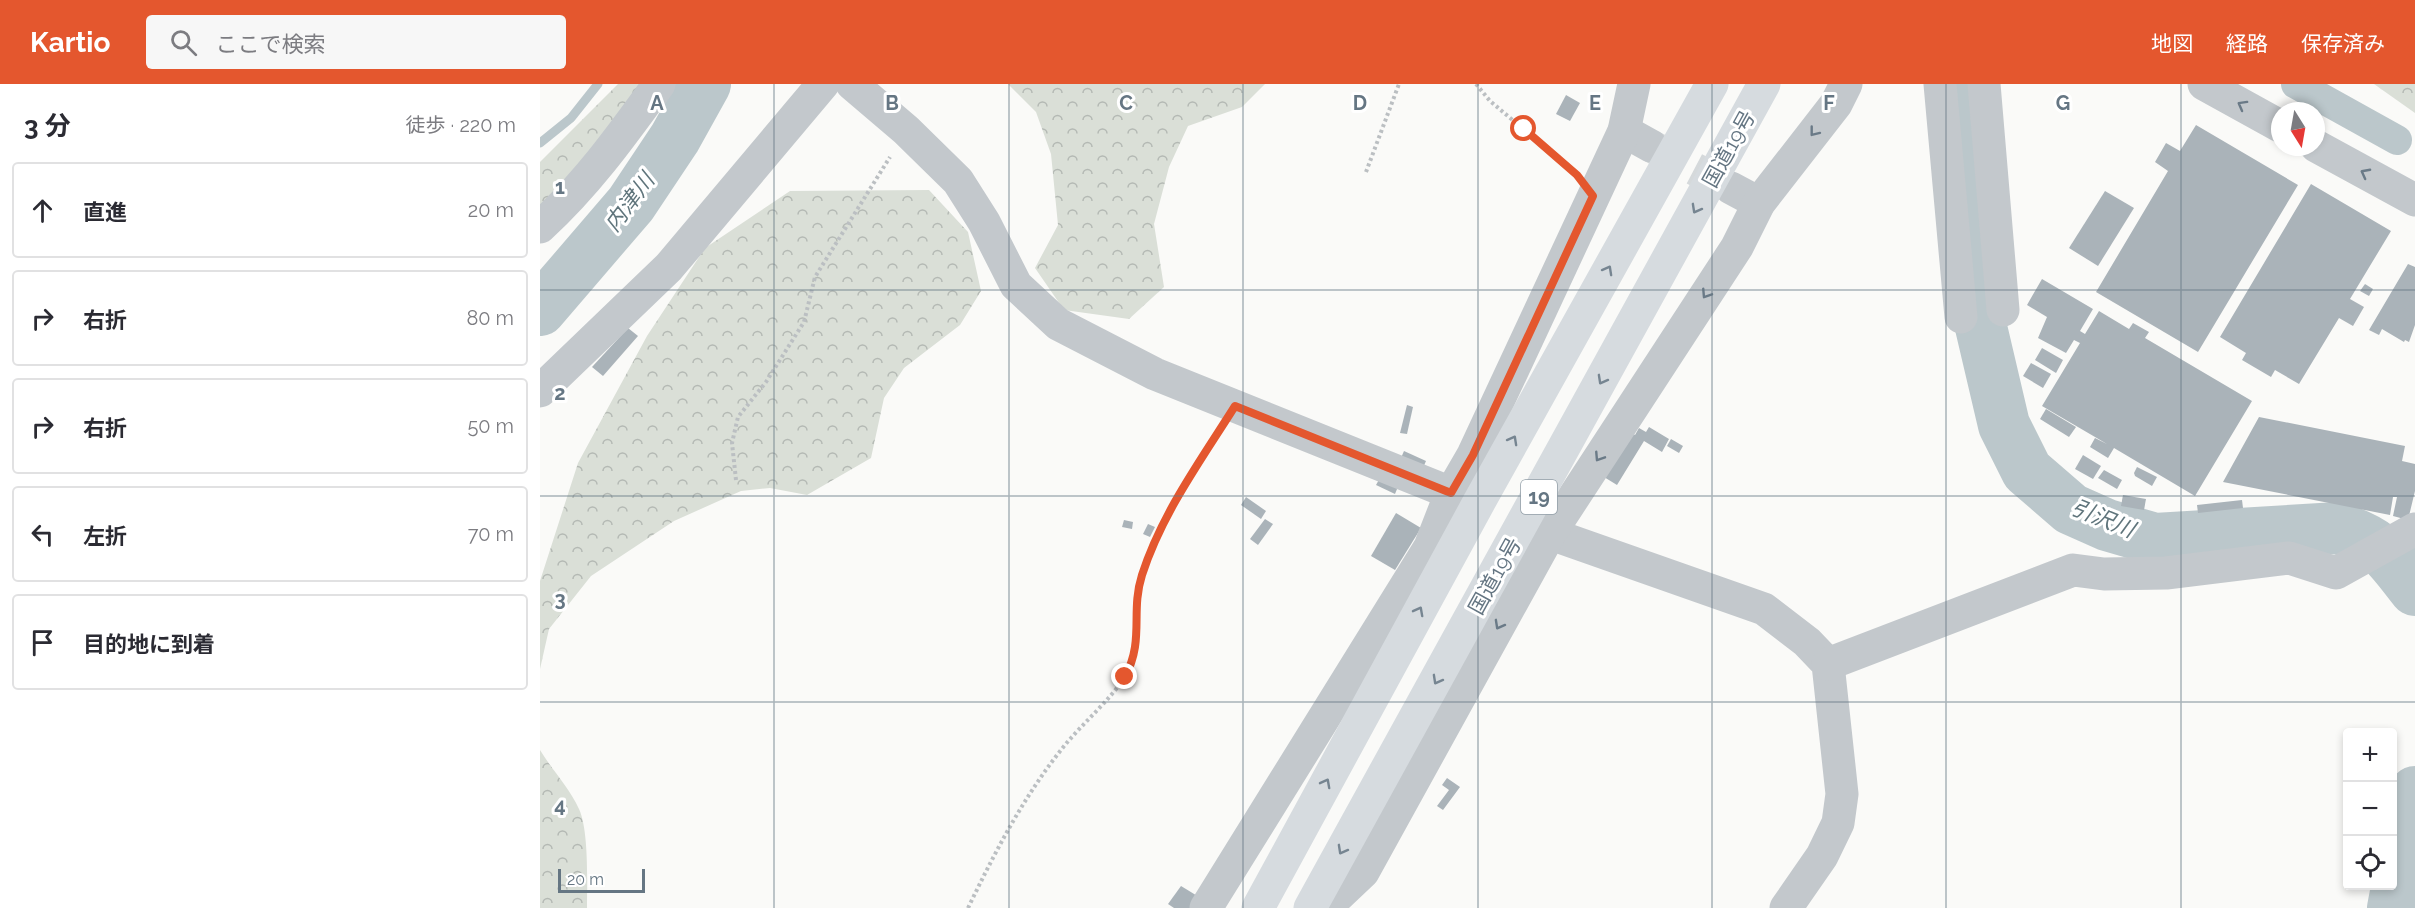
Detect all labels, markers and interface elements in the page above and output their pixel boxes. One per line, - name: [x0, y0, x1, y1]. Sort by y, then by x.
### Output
- search box: [146, 15, 566, 69]
- text: Kartio: [30, 26, 110, 59]
- icon: search: [167, 26, 200, 59]
- text: ここで検索: [215, 31, 325, 57]
- text: 地図: [2151, 31, 2193, 56]
- text: 経路: [2226, 31, 2268, 56]
- text: 保存済み: [2301, 31, 2385, 56]
- text: A: [650, 91, 664, 115]
- text: B: [885, 91, 899, 115]
- text: C: [1119, 91, 1133, 115]
- text: D: [1353, 91, 1367, 115]
- text: E: [1589, 91, 1601, 115]
- text: F: [1823, 91, 1835, 115]
- text: G: [2056, 91, 2070, 115]
- one-way arrow: [2238, 101, 2248, 112]
- north arrow: [2271, 102, 2325, 156]
- street label: 国道19号: [1697, 106, 1760, 192]
- text: 3 分: [24, 111, 71, 141]
- text: 徒歩 · 220 m: [405, 113, 516, 137]
- route start: [1510, 115, 1536, 141]
- one-way arrow: [1810, 126, 1821, 137]
- water label: 内津川: [599, 166, 660, 236]
- one-way arrow: [2361, 169, 2372, 180]
- text: 1: [555, 175, 565, 199]
- icon: ahead: [26, 194, 59, 227]
- text: 20 m: [468, 198, 514, 222]
- text: 直進: [83, 199, 127, 225]
- one-way arrow: [1692, 203, 1703, 213]
- one-way arrow: [1601, 266, 1612, 276]
- one-way arrow: [1702, 288, 1713, 299]
- icon: right: [26, 302, 59, 335]
- text: 80 m: [466, 306, 514, 330]
- text: 右折: [83, 307, 127, 333]
- one-way arrow: [1598, 374, 1609, 384]
- text: 2: [554, 381, 566, 405]
- icon: right: [26, 410, 59, 443]
- text: 50 m: [467, 414, 514, 438]
- text: 右折: [83, 415, 127, 441]
- one-way arrow: [1506, 436, 1517, 447]
- one-way arrow: [1596, 451, 1607, 462]
- road number: 19: [1521, 480, 1557, 514]
- water label: 引沢川: [2068, 494, 2140, 543]
- icon: left: [26, 518, 59, 551]
- text: 70 m: [468, 522, 514, 546]
- text: 左折: [83, 523, 127, 549]
- street label: 国道19号: [1463, 533, 1526, 619]
- text: 3: [554, 587, 566, 611]
- one-way arrow: [1412, 607, 1423, 618]
- one-way arrow: [1495, 618, 1506, 629]
- icon: arrive: [26, 626, 59, 659]
- text: 目的地に到着: [83, 631, 215, 657]
- route end: [1111, 663, 1137, 689]
- one-way arrow: [1433, 673, 1444, 684]
- map controls: [2343, 728, 2397, 890]
- button: +: [2343, 728, 2397, 782]
- one-way arrow: [1319, 779, 1330, 789]
- button: −: [2343, 782, 2397, 836]
- text: 4: [554, 793, 566, 817]
- button: locate: [2343, 836, 2397, 890]
- one-way arrow: [1338, 844, 1349, 854]
- scale bar: [558, 866, 645, 894]
- text: 20 m: [567, 870, 604, 889]

